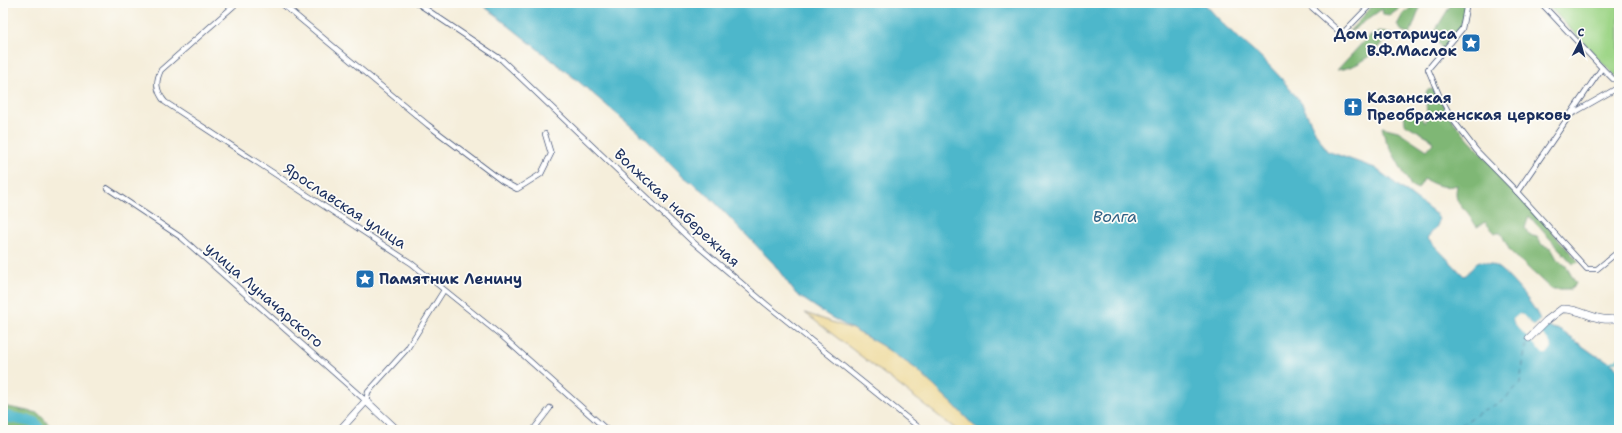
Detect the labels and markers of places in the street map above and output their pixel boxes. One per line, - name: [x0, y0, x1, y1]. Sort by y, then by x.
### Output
- place label: Дом нотариуса В.Ф.Маслок: [1334, 24, 1458, 61]
- place icon: Дом нотариуса В.Ф.Маслок: [1460, 32, 1482, 54]
- place label: Казанская Преображенская церковь: [1367, 88, 1571, 125]
- church icon: Казанская Преображенская церковь: [1342, 96, 1364, 118]
- place icon: Памятник Ленину: [354, 268, 376, 290]
- place label: Памятник Ленину: [379, 269, 522, 289]

